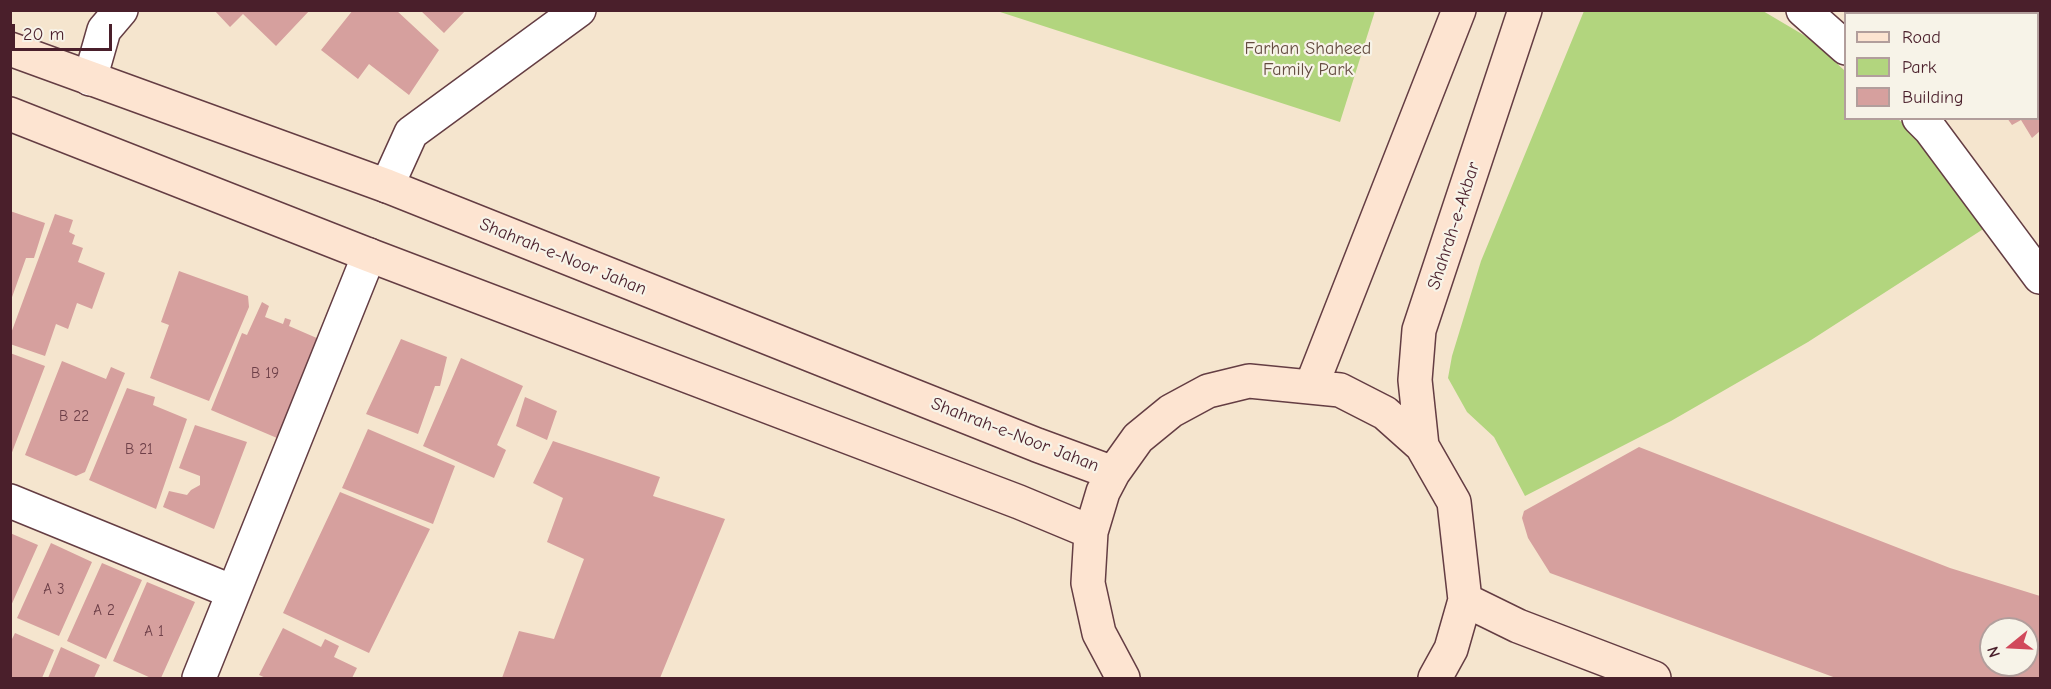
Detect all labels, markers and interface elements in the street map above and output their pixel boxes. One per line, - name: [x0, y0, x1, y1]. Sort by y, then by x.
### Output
- scale bar: [15, 12, 116, 50]
- legend: [1844, 12, 2039, 120]
- text: 20 m: [23, 24, 64, 45]
- text: Road: [1902, 27, 1941, 48]
- park label: Farhan Shaheed Family Park: [1245, 38, 1371, 80]
- text: Park: [1902, 57, 1936, 78]
- text: Building: [1902, 87, 1964, 108]
- street label: Shahrah-e-Akbar: [1423, 159, 1485, 293]
- street label: Shahrah-e-Noor Jahan: [476, 214, 650, 300]
- house number: B 19: [251, 365, 279, 383]
- street label: Shahrah-e-Noor Jahan: [928, 393, 1102, 477]
- house number: B 22: [59, 408, 89, 426]
- house number: B 21: [125, 441, 153, 459]
- house number: A 3: [43, 581, 65, 599]
- house number: A 2: [93, 602, 115, 620]
- north arrow: [1979, 617, 2039, 677]
- house number: A 1: [144, 623, 164, 641]
- text: N: [1984, 644, 2004, 660]

